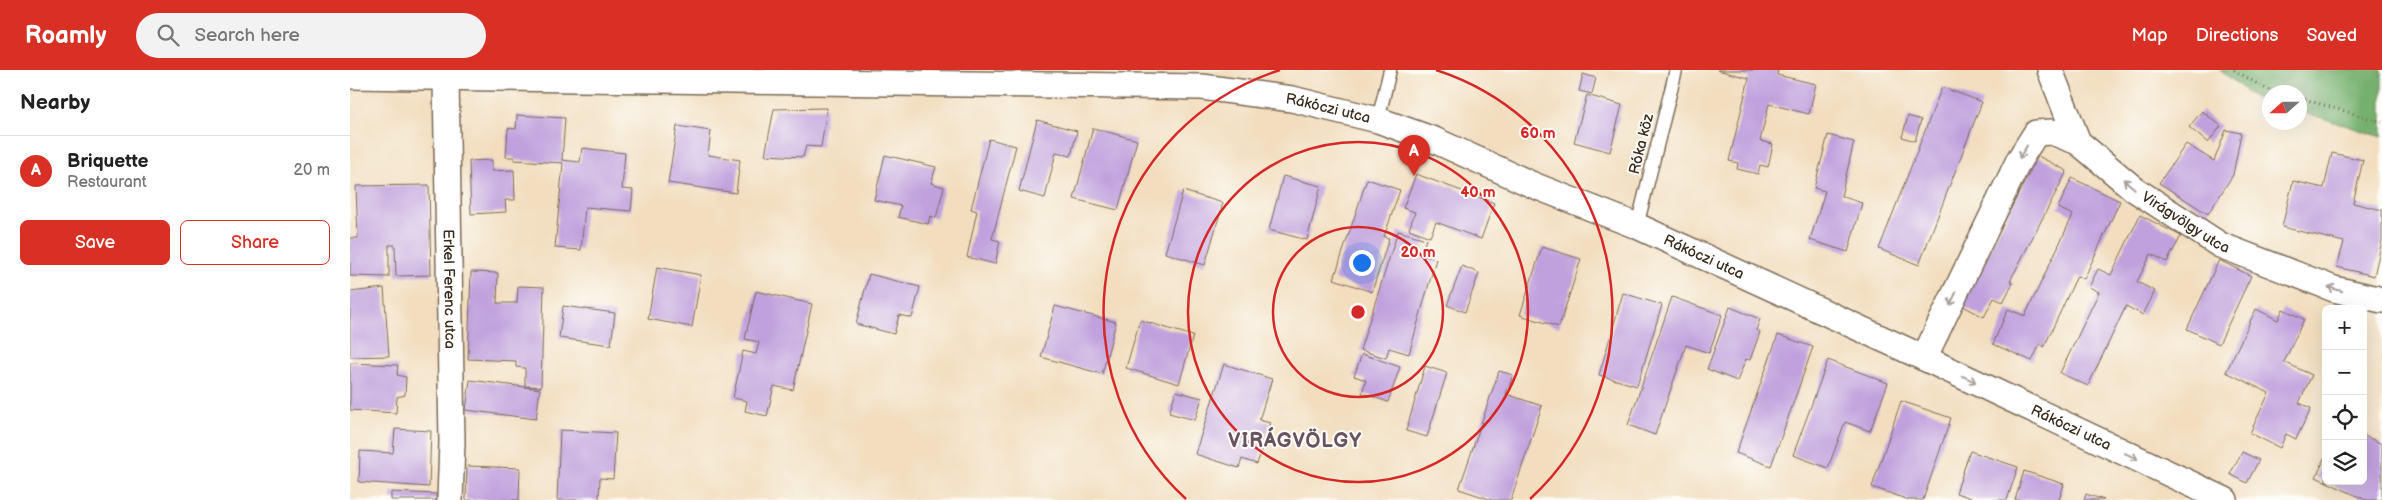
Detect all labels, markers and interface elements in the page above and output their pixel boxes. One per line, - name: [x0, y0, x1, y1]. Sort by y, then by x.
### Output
- search box: [136, 13, 486, 58]
- text: Roamly: [25, 21, 106, 50]
- icon: search: [154, 21, 182, 49]
- text: Search here: [194, 24, 300, 47]
- text: Map: [2132, 25, 2168, 46]
- text: Directions: [2196, 25, 2278, 46]
- text: Saved: [2306, 25, 2357, 46]
- north arrow: [2262, 85, 2307, 130]
- street label: Rákóczi utca: [1285, 89, 1372, 128]
- text: Nearby: [20, 90, 90, 115]
- street label: Róka köz: [1625, 111, 1658, 176]
- text: 60 m: [1520, 124, 1556, 143]
- pin: A: [1398, 135, 1430, 176]
- one-way arrow: [2018, 145, 2028, 159]
- text: Briquette: [67, 150, 148, 173]
- text: A: [31, 161, 41, 180]
- text: 20 m: [294, 161, 330, 180]
- text: Restaurant: [67, 173, 147, 192]
- one-way arrow: [2122, 179, 2135, 190]
- text: 40 m: [1460, 183, 1496, 202]
- street label: Virágvölgy utca: [2138, 187, 2232, 258]
- button: Save: [20, 220, 170, 265]
- button: Share: [180, 220, 330, 265]
- street label: Erkel Ferenc utca: [438, 229, 459, 349]
- street label: Rákóczi utca: [1660, 230, 1747, 284]
- text: 20 m: [1401, 243, 1436, 262]
- your location: [1349, 250, 1375, 276]
- one-way arrow: [2327, 283, 2343, 293]
- one-way arrow: [1947, 291, 1957, 306]
- centre of rings: [1349, 303, 1367, 321]
- map controls: [2322, 305, 2367, 485]
- button: +: [2322, 305, 2367, 350]
- button: −: [2322, 350, 2367, 395]
- one-way arrow: [1961, 374, 1976, 384]
- button: locate: [2322, 395, 2367, 440]
- street label: Rákóczi utca: [2028, 401, 2114, 455]
- district label: VIRÁGVÖLGY: [1228, 426, 1362, 453]
- button: layers: [2322, 440, 2367, 485]
- one-way arrow: [2123, 452, 2138, 461]

